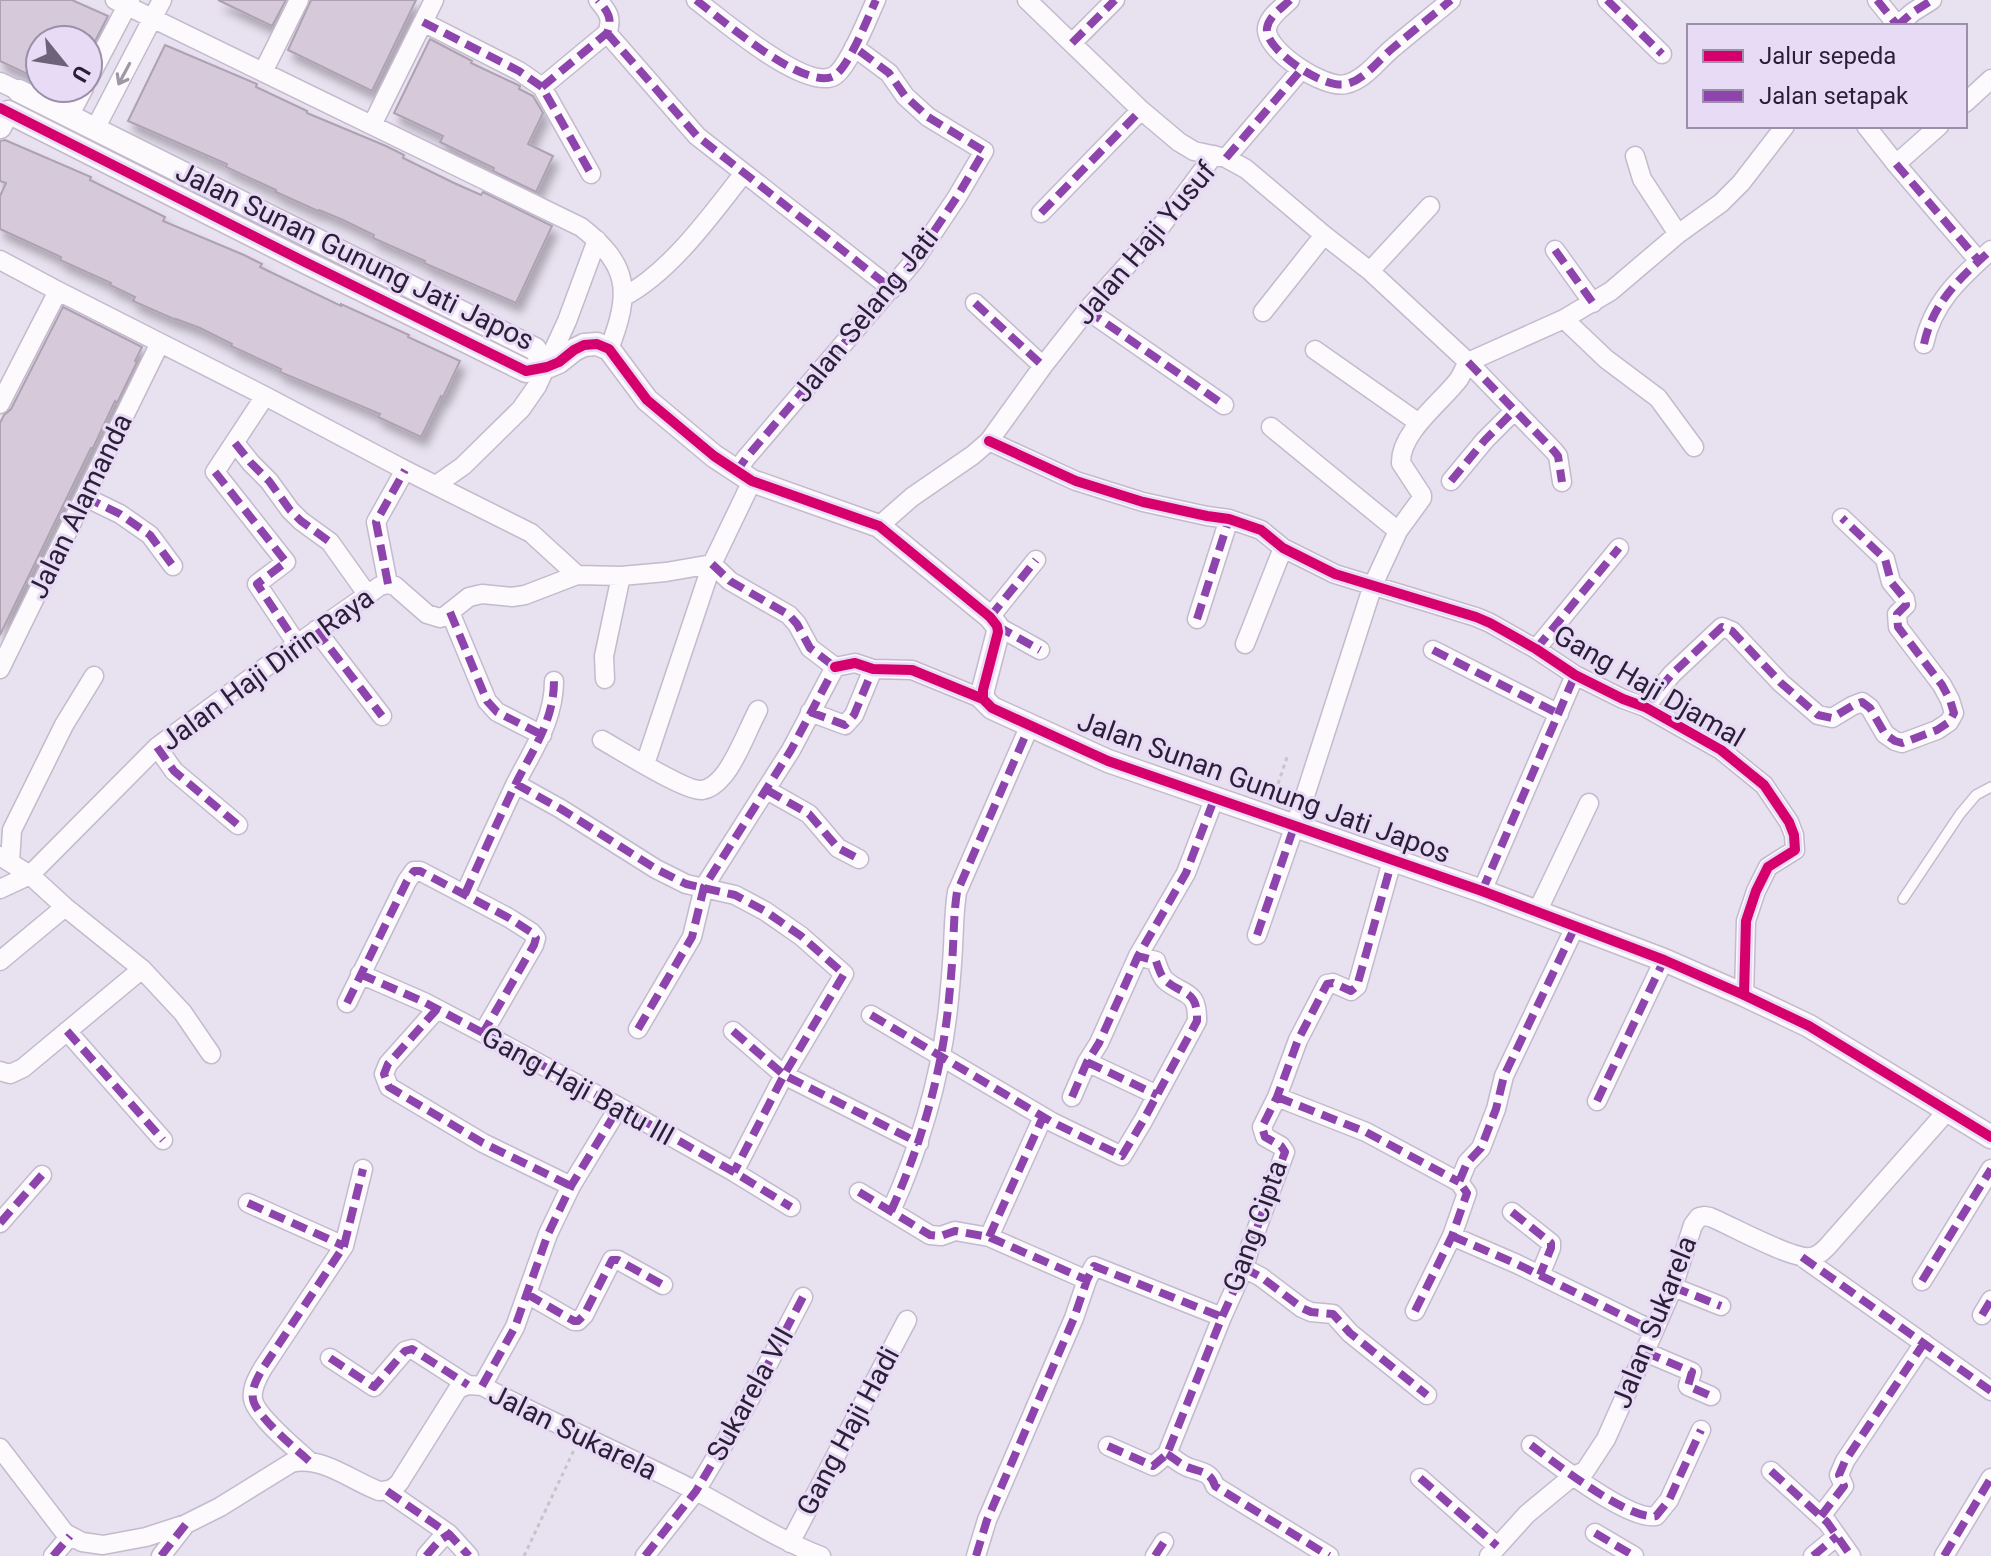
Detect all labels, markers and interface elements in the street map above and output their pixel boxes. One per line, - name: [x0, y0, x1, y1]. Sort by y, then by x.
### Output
- north arrow: [24, 24, 104, 104]
- legend: [1687, 24, 1967, 128]
- text: Jalur sepeda: [1759, 42, 1896, 70]
- text: U: [66, 61, 95, 86]
- one-way arrow: [116, 61, 132, 85]
- text: Jalan setapak: [1759, 82, 1909, 110]
- street label: Jalan Sunan Gunung Jati Japos: [171, 155, 539, 357]
- street label: Jalan Haji Yusuf: [1067, 155, 1223, 331]
- street label: Jalan Selang Jati: [785, 222, 945, 408]
- street label: Jalan Alamanda: [21, 408, 139, 604]
- street label: Jalan Haji Dirin Raya: [154, 581, 380, 757]
- street label: Gang Haji Djamal: [1548, 618, 1750, 754]
- street label: Jalan Sunan Gunung Jati Japos: [1073, 704, 1455, 870]
- street label: Gang Haji Batu III: [476, 1019, 680, 1153]
- street label: Gang Cipta: [1216, 1156, 1294, 1296]
- street label: Jalan Sukarela: [1604, 1231, 1704, 1413]
- street label: Sukarela VII: [700, 1321, 800, 1467]
- street label: Gang Haji Hadi: [790, 1341, 906, 1521]
- street label: Jalan Sukarela: [484, 1377, 662, 1487]

